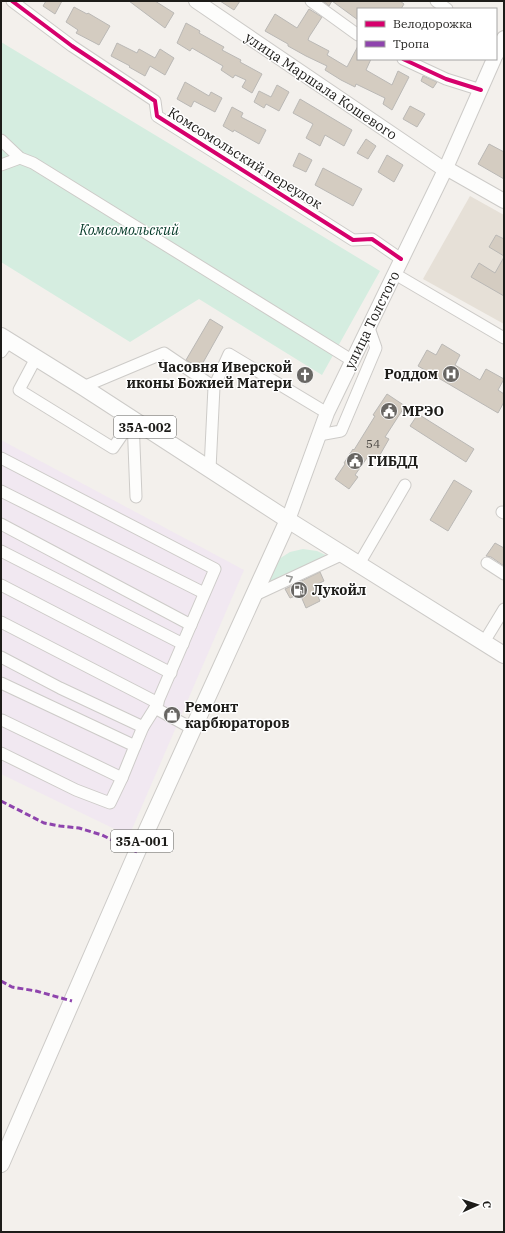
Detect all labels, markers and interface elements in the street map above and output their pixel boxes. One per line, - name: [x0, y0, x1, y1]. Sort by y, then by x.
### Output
- legend: [357, 8, 497, 60]
- text: Велодорожка: [393, 16, 473, 31]
- street label: улица Маршала Кошевого: [241, 28, 401, 144]
- text: Тропа: [393, 36, 430, 51]
- street label: Комсомольский переулок: [165, 103, 325, 213]
- park label: Комсомольский: [78, 221, 179, 239]
- street label: улица Толстого: [341, 268, 404, 372]
- place label: Часовня Иверской иконы Божией Матери: [126, 358, 292, 392]
- hospital icon: Роддом: [441, 364, 461, 384]
- church icon: Часовня Иверской иконы Божией Матери: [295, 365, 315, 385]
- place label: Роддом: [384, 365, 438, 383]
- public building icon: МРЭО: [379, 401, 399, 421]
- place label: МРЭО: [402, 402, 444, 420]
- road number: 35А-002: [114, 416, 176, 438]
- house number: 54: [366, 436, 380, 451]
- public building icon: ГИБДД: [345, 451, 365, 471]
- place label: ГИБДД: [368, 452, 419, 470]
- one-way arrow: [286, 575, 293, 583]
- fuel station icon: Лукойл: [289, 580, 309, 600]
- place label: Лукойл: [312, 581, 366, 599]
- place label: Ремонт карбюраторов: [185, 698, 290, 732]
- shop icon: Ремонт карбюраторов: [162, 705, 182, 725]
- road number: 35А-001: [111, 830, 173, 852]
- north arrow: [457, 1185, 497, 1225]
- text: С: [480, 1200, 494, 1209]

